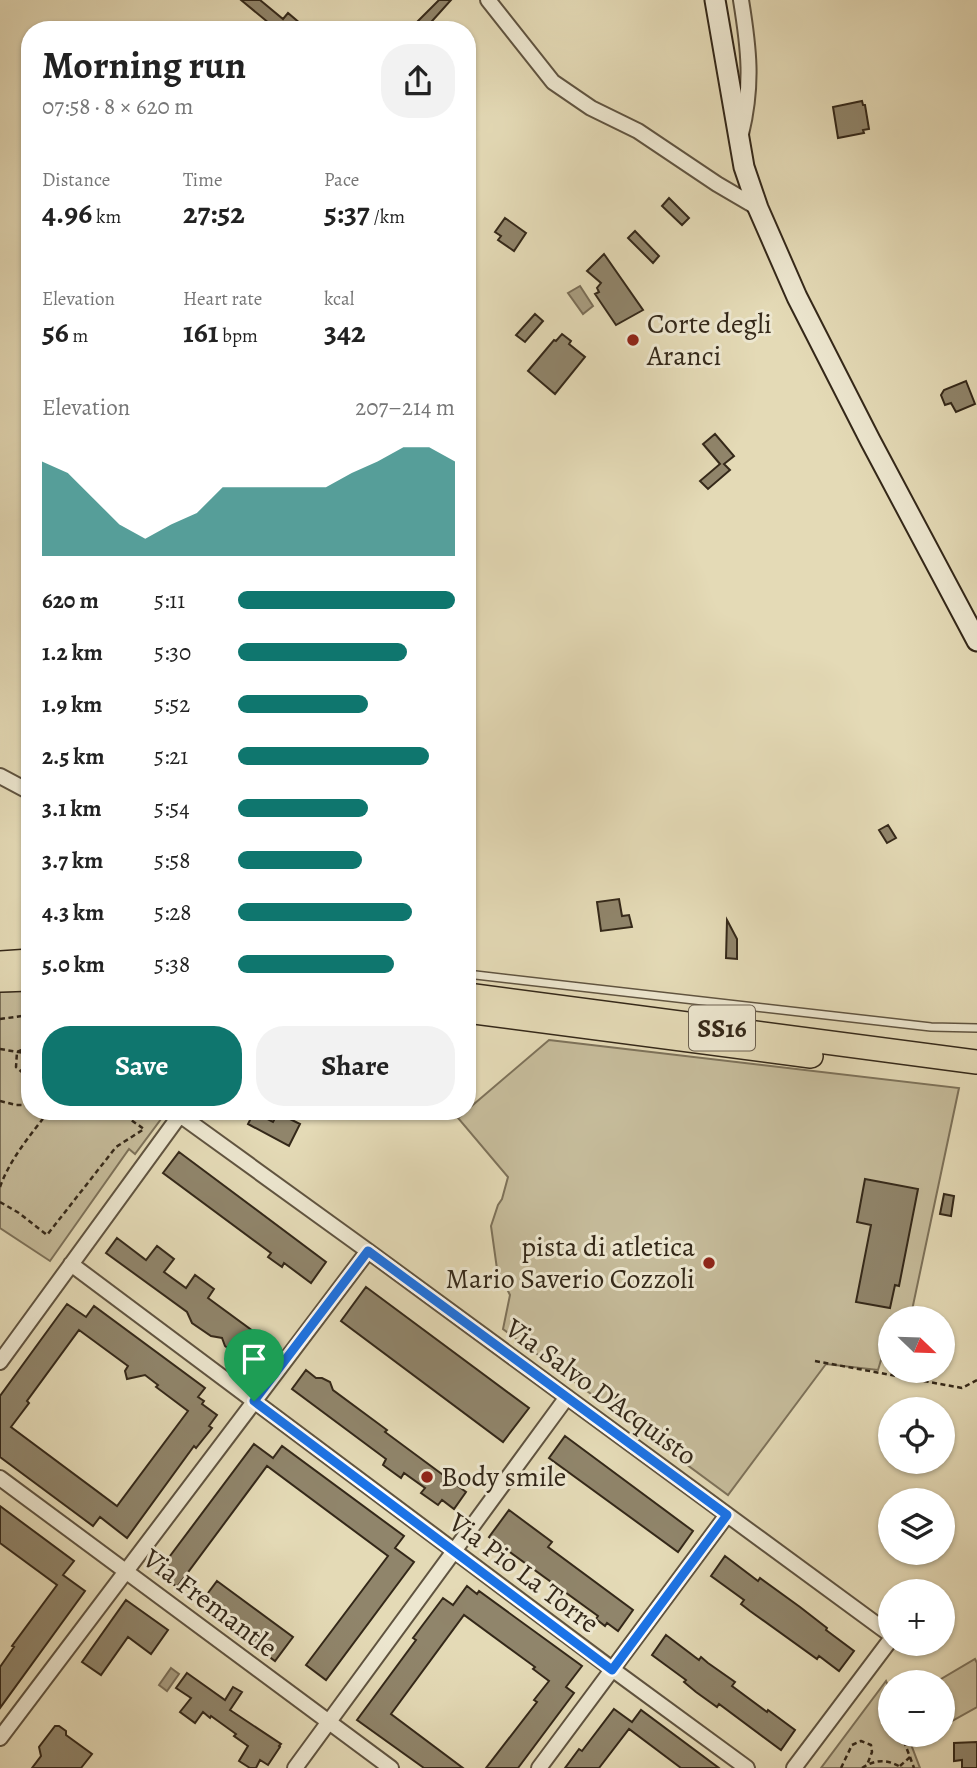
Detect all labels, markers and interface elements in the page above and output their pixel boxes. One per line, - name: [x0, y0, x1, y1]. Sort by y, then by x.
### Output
- text: Morning run: [42, 39, 246, 91]
- button: share: [381, 44, 455, 118]
- text: 07:58 · 8 × 620 m: [42, 91, 194, 122]
- text: Distance: [42, 167, 110, 193]
- text: Time: [183, 167, 222, 193]
- text: Pace: [324, 167, 359, 193]
- text: 4.96: [42, 193, 92, 233]
- text: 27:52: [183, 193, 245, 233]
- text: 5:37: [324, 193, 370, 233]
- text: km: [92, 204, 121, 230]
- text: /km: [370, 204, 405, 230]
- text: Elevation: [42, 286, 115, 312]
- text: Heart rate: [183, 286, 262, 312]
- text: kcal: [324, 286, 354, 312]
- place label: Corte degli Aranci: [646, 305, 772, 375]
- text: 56: [42, 312, 69, 352]
- text: 161: [183, 312, 219, 352]
- text: 342: [324, 312, 366, 352]
- text: m: [69, 323, 88, 349]
- text: bpm: [219, 323, 258, 349]
- marker: Corte degli Aranci: [625, 332, 641, 348]
- text: Elevation: [42, 392, 130, 423]
- text: 207–214 m: [355, 392, 455, 423]
- text: 620 m: [42, 585, 99, 616]
- text: 5:11: [154, 585, 185, 616]
- text: 1.2 km: [42, 637, 103, 668]
- text: 5:30: [154, 637, 191, 668]
- text: 1.9 km: [42, 689, 102, 720]
- text: 5:52: [154, 689, 190, 720]
- text: 2.5 km: [42, 741, 104, 772]
- text: 5:21: [154, 741, 188, 772]
- text: 3.1 km: [42, 793, 102, 824]
- text: 5:54: [154, 793, 190, 824]
- text: 3.7 km: [42, 845, 103, 876]
- text: 5:58: [154, 845, 190, 876]
- text: 4.3 km: [42, 897, 104, 928]
- text: 5:28: [154, 897, 191, 928]
- text: 5.0 km: [42, 949, 105, 980]
- text: 5:38: [154, 949, 190, 980]
- road number: SS16: [689, 1006, 755, 1050]
- button: Save: [42, 1026, 242, 1106]
- button: Share: [256, 1026, 455, 1106]
- place label: pista di atletica Mario Saverio Cozzoli: [446, 1228, 695, 1298]
- marker: pista di atletica Mario Saverio Cozzoli: [701, 1255, 717, 1271]
- north arrow: [878, 1306, 956, 1382]
- map controls: [878, 1306, 955, 1747]
- street label: Via Salvo D'Acquisto: [497, 1309, 705, 1474]
- pin: [224, 1329, 284, 1401]
- icon: arrive: [235, 1340, 273, 1378]
- button: locate: [878, 1397, 955, 1474]
- place label: Body smile: [441, 1458, 566, 1496]
- marker: Body smile: [419, 1469, 435, 1485]
- button: layers: [878, 1488, 955, 1565]
- street label: Via Pio La Torre: [440, 1503, 607, 1642]
- street label: Via Fremantle: [134, 1539, 285, 1666]
- button: +: [878, 1579, 955, 1656]
- button: −: [878, 1670, 955, 1747]

